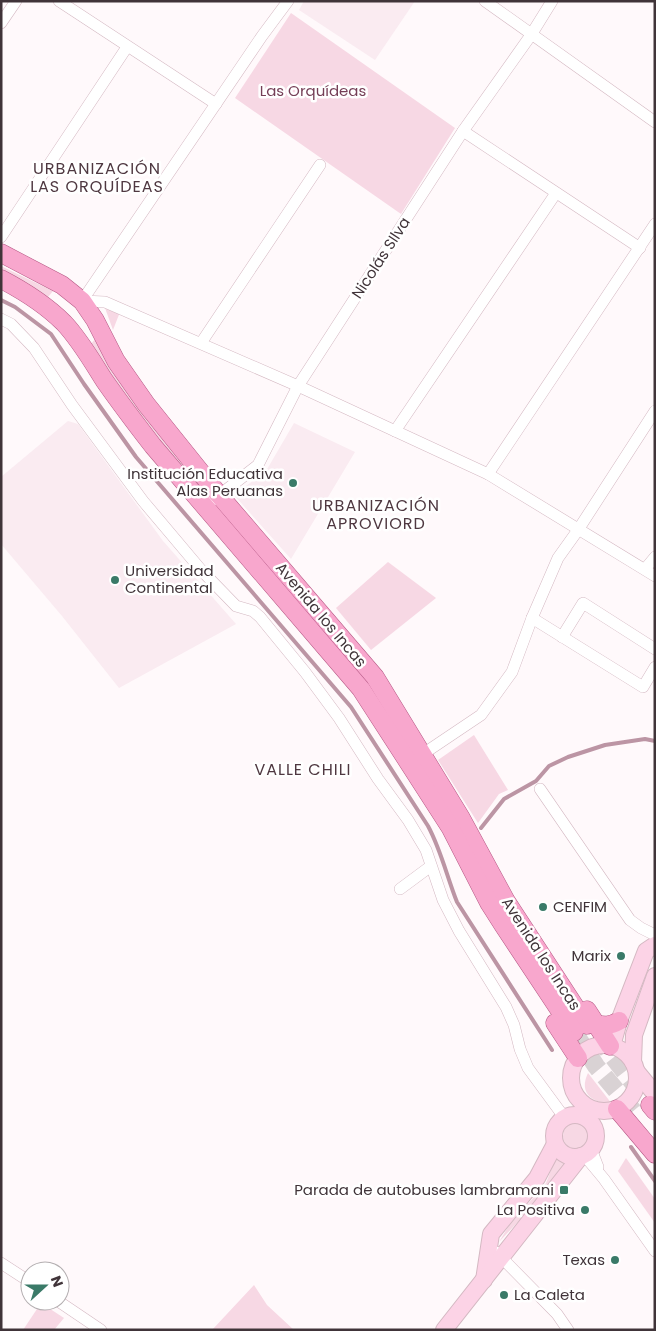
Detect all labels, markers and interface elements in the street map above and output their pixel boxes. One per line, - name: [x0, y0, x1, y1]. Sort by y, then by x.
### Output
- park label: Las Orquídeas: [260, 80, 367, 101]
- district label: URBANIZACIÓN LAS ORQUÍDEAS: [30, 157, 164, 198]
- street label: Nicolás SIlva: [346, 213, 415, 303]
- place label: Institución Educativa Alas Peruanas: [127, 463, 283, 501]
- marker: Institución Educativa Alas Peruanas: [287, 477, 299, 489]
- district label: URBANIZACIÓN APROVIORD: [312, 494, 440, 535]
- street label: Avenida los Incas: [271, 558, 372, 672]
- place label: Universidad Continental: [125, 560, 214, 598]
- marker: Universidad Continental: [109, 574, 121, 586]
- district label: VALLE CHILI: [254, 758, 352, 781]
- street label: Avenida los Incas: [497, 893, 586, 1014]
- place label: CENFIM: [553, 896, 607, 917]
- marker: CENFIM: [537, 901, 549, 913]
- place label: Marix: [571, 945, 611, 966]
- marker: Marix: [615, 950, 627, 962]
- place label: Parada de autobuses lambramani: [294, 1179, 554, 1200]
- marker: Parada de autobuses lambramani: [558, 1184, 570, 1196]
- place label: La Positiva: [497, 1199, 575, 1220]
- marker: La Positiva: [579, 1204, 591, 1216]
- place label: Texas: [562, 1249, 605, 1270]
- marker: Texas: [609, 1254, 621, 1266]
- north arrow: [20, 1261, 70, 1311]
- text: N: [46, 1273, 68, 1290]
- place label: La Caleta: [514, 1284, 585, 1305]
- marker: La Caleta: [498, 1289, 510, 1301]

